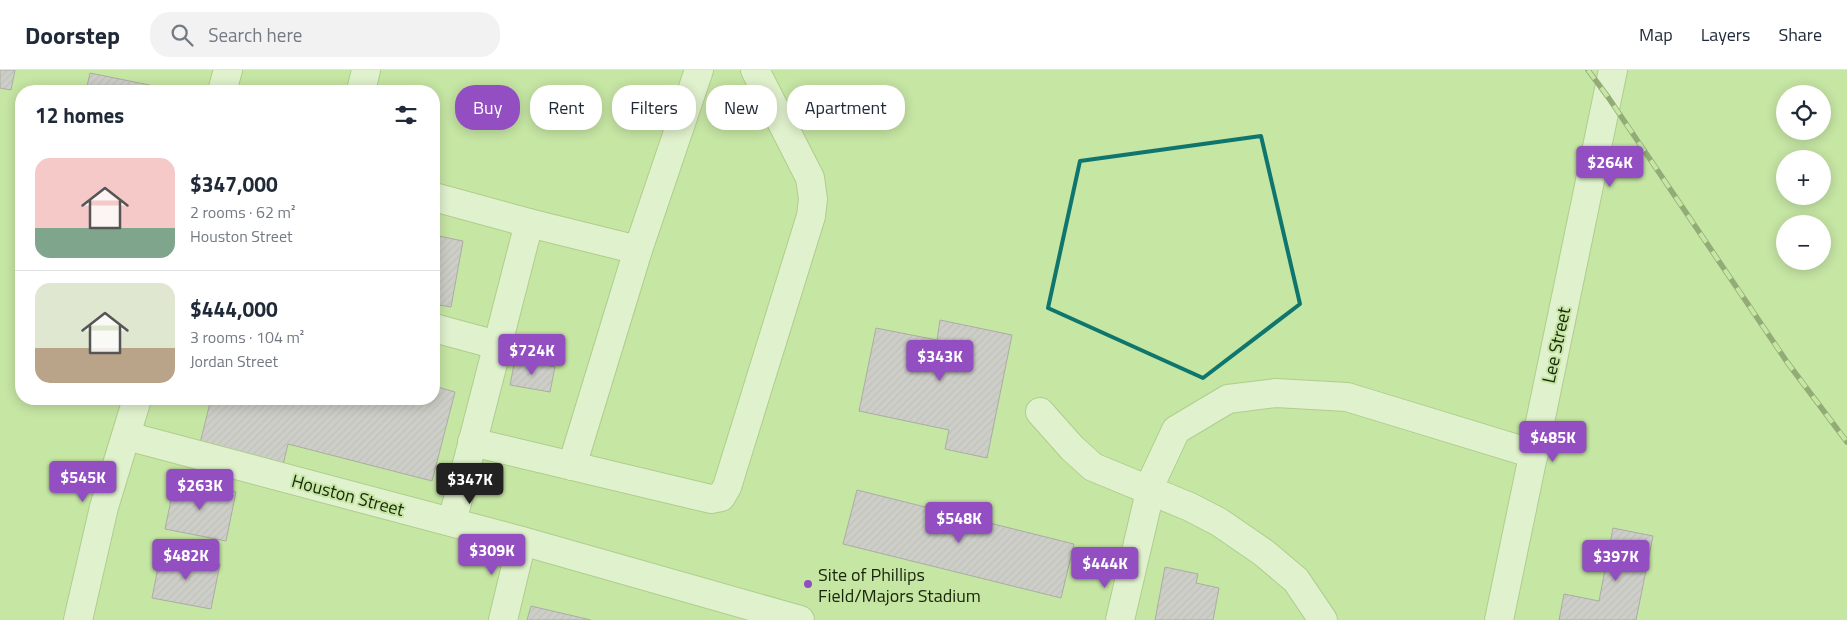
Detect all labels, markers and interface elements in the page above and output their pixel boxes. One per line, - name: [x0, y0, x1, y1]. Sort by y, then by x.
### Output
- search box: [150, 12, 500, 57]
- text: Doorstep: [25, 17, 120, 53]
- text: Search here: [208, 20, 302, 49]
- icon: search: [168, 21, 196, 49]
- text: Map: [1639, 21, 1673, 48]
- text: Layers: [1701, 21, 1750, 48]
- text: Share: [1778, 21, 1822, 48]
- chip: Buy: [455, 85, 520, 130]
- chip: Rent: [530, 85, 602, 130]
- chip: Filters: [612, 85, 696, 130]
- chip: New: [706, 85, 777, 130]
- chip: Apartment: [787, 85, 905, 130]
- map controls: [1776, 85, 1831, 270]
- button: locate: [1776, 85, 1831, 140]
- text: 12 homes: [35, 99, 124, 131]
- icon: filters: [392, 101, 420, 129]
- pin: $264K: [1575, 146, 1645, 188]
- text: $264K: [1587, 150, 1633, 174]
- button: +: [1776, 150, 1831, 205]
- text: $347,000: [190, 168, 278, 200]
- icon: home: [75, 178, 135, 238]
- text: 2 rooms · 62 m²: [190, 200, 295, 224]
- button: −: [1776, 215, 1831, 270]
- text: Houston Street: [190, 224, 293, 248]
- text: $444,000: [190, 293, 278, 325]
- icon: home: [75, 303, 135, 363]
- street label: Lee Street: [1535, 304, 1577, 386]
- text: 3 rooms · 104 m²: [190, 325, 304, 349]
- pin: $724K: [497, 334, 567, 376]
- text: $724K: [509, 338, 555, 362]
- pin: $343K: [905, 340, 975, 382]
- text: $343K: [917, 344, 963, 368]
- text: Jordan Street: [190, 349, 278, 373]
- pin: $485K: [1518, 420, 1588, 463]
- text: $485K: [1530, 425, 1576, 449]
- pin: $545K: [48, 460, 118, 503]
- pin: $347K: [435, 462, 505, 505]
- text: $545K: [60, 465, 106, 489]
- street label: Houston Street: [289, 467, 408, 523]
- text: $347K: [447, 467, 493, 491]
- pin: $263K: [165, 468, 235, 511]
- text: $263K: [177, 473, 223, 497]
- pin: $548K: [924, 502, 994, 544]
- text: $548K: [936, 506, 982, 530]
- pin: $309K: [457, 534, 527, 576]
- pin: $482K: [151, 538, 221, 581]
- text: $309K: [469, 538, 515, 562]
- pin: $397K: [1581, 540, 1651, 582]
- text: $482K: [163, 543, 209, 567]
- text: $397K: [1593, 544, 1639, 568]
- pin: $444K: [1070, 546, 1140, 589]
- text: $444K: [1082, 551, 1128, 575]
- place label: Site of Phillips Field/Majors Stadium: [818, 561, 981, 609]
- marker: Site of Phillips Field/Majors Stadium: [802, 578, 814, 590]

